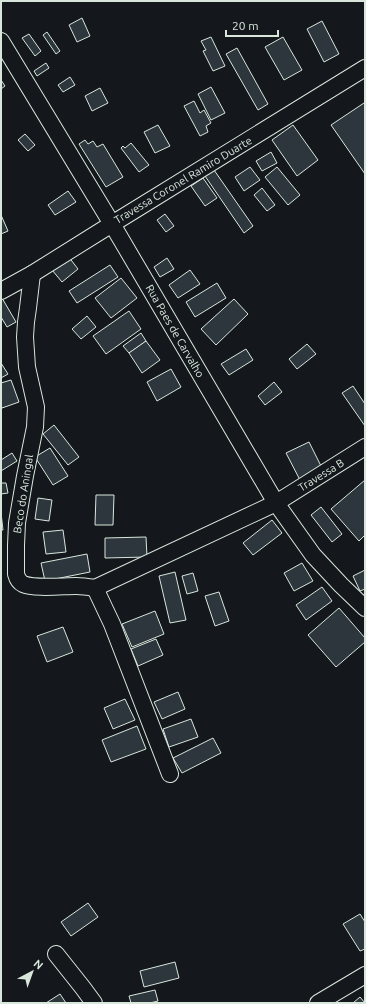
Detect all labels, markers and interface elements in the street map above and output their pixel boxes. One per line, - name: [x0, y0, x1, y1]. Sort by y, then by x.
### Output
- scale bar: [226, 12, 278, 38]
- text: 20 m: [232, 19, 259, 32]
- street label: Travessa Coronel Ramiro Duarte: [112, 134, 254, 226]
- street label: Rua Paes de Carvalho: [143, 282, 207, 380]
- street label: Beco do Aningal: [11, 454, 35, 534]
- street label: Travessa B: [296, 456, 346, 494]
- north arrow: [12, 952, 52, 992]
- text: N: [32, 957, 46, 972]

